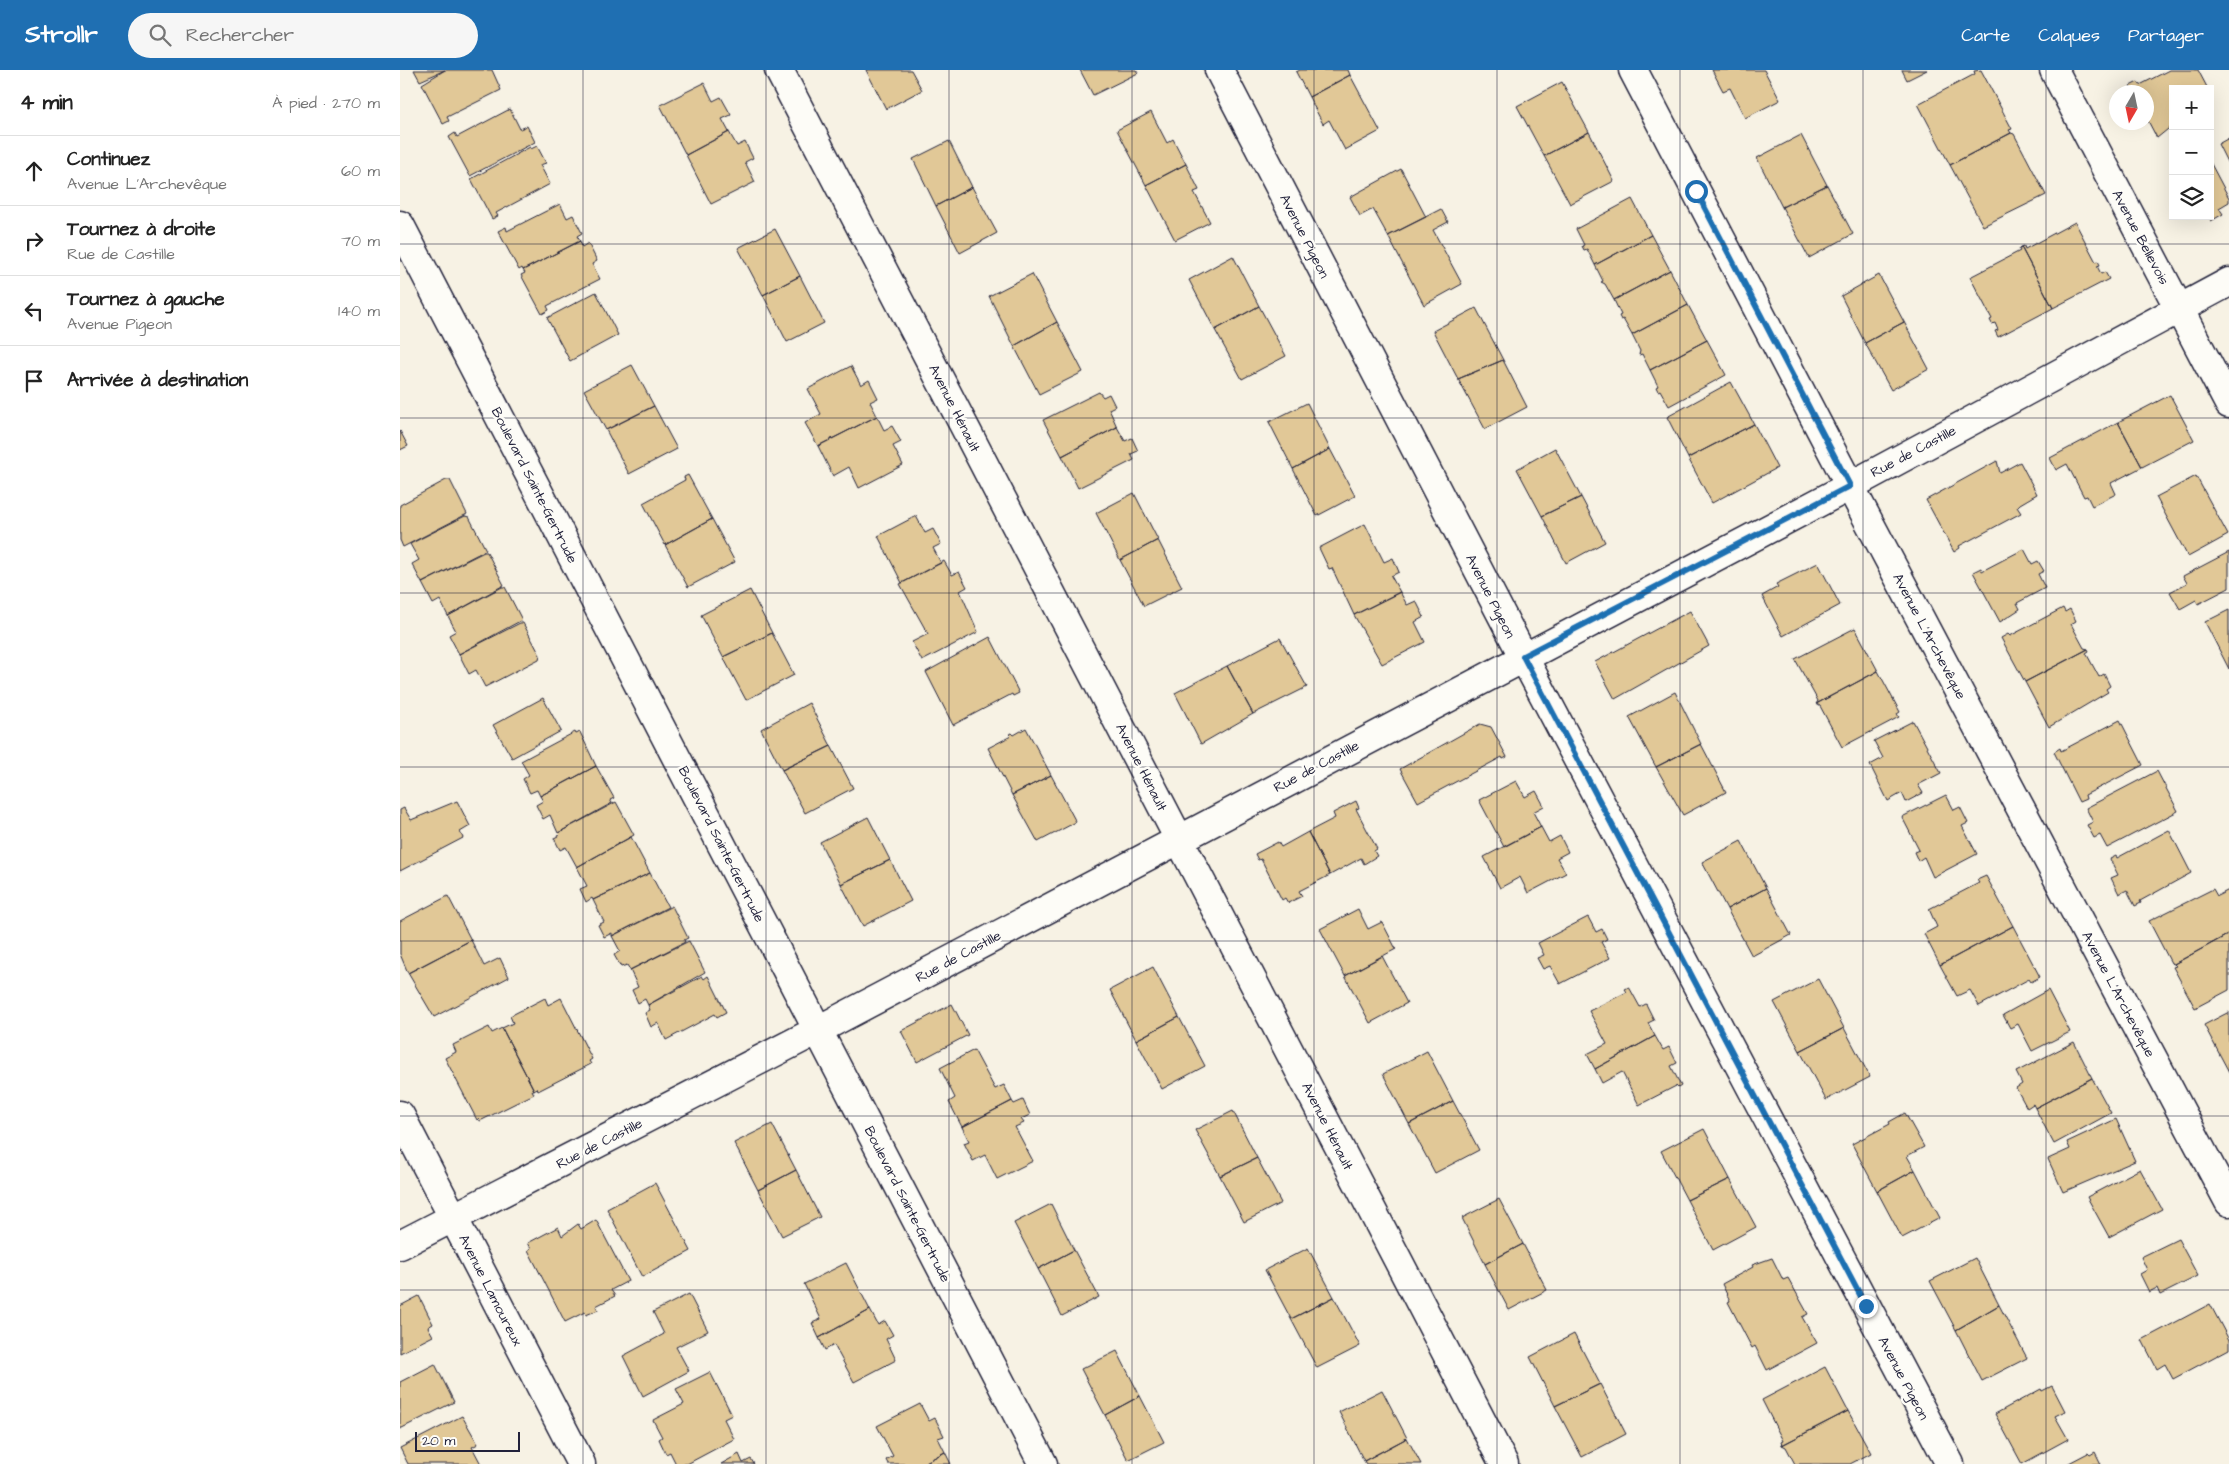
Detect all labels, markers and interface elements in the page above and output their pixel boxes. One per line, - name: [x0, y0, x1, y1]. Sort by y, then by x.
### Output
- search box: [128, 13, 478, 58]
- text: Strollr: [25, 18, 98, 52]
- icon: search: [146, 21, 174, 49]
- text: Rechercher: [186, 22, 294, 49]
- text: Carte: [1961, 23, 2010, 48]
- text: Calques: [2038, 23, 2100, 48]
- text: Partager: [2128, 23, 2204, 48]
- north arrow: [2109, 85, 2154, 130]
- map controls: [2169, 85, 2214, 220]
- button: +: [2169, 85, 2214, 130]
- text: 4 min: [20, 88, 73, 117]
- text: À pied · 270 m: [272, 92, 380, 114]
- button: −: [2169, 130, 2214, 175]
- text: Continuez: [67, 146, 150, 173]
- icon: ahead: [20, 157, 48, 185]
- text: 60 m: [341, 160, 380, 182]
- text: Avenue L'Archevêque: [67, 173, 227, 195]
- button: layers: [2169, 175, 2214, 220]
- route start: [1685, 180, 1708, 203]
- street label: Avenue Bellevois: [2107, 186, 2174, 288]
- street label: Avenue Pigeon: [1274, 191, 1334, 282]
- text: Tournez à droite: [67, 216, 215, 243]
- icon: right: [20, 227, 48, 255]
- text: 70 m: [341, 230, 380, 252]
- text: Rue de Castille: [67, 243, 175, 265]
- text: Tournez à gauche: [67, 286, 225, 313]
- icon: left: [20, 297, 48, 325]
- text: 140 m: [338, 300, 380, 322]
- text: Avenue Pigeon: [67, 313, 172, 335]
- street label: Avenue Hénault: [923, 361, 985, 456]
- icon: arrive: [20, 367, 48, 395]
- text: Arrivée à destination: [67, 367, 248, 394]
- street label: Boulevard Sainte-Gertrude: [486, 404, 582, 567]
- street label: Rue de Castille: [1867, 421, 1960, 483]
- street label: Avenue Pigeon: [1460, 551, 1520, 642]
- street label: Avenue L'Archevêque: [1887, 570, 1971, 703]
- street label: Avenue Hénault: [1110, 720, 1172, 815]
- street label: Rue de Castille: [1270, 736, 1363, 798]
- street label: Boulevard Sainte-Gertrude: [673, 763, 769, 926]
- street label: Rue de Castille: [912, 926, 1005, 988]
- street label: Avenue L'Archevêque: [2076, 928, 2160, 1061]
- street label: Avenue Hénault: [1296, 1079, 1358, 1174]
- street label: Rue de Castille: [553, 1113, 646, 1174]
- street label: Boulevard Sainte-Gertrude: [859, 1123, 955, 1286]
- street label: Avenue Lamoureux: [453, 1231, 527, 1350]
- route end: [1855, 1295, 1878, 1318]
- street label: Avenue Pigeon: [1873, 1333, 1933, 1424]
- scale bar: [415, 1429, 520, 1452]
- text: 20 m: [422, 1431, 455, 1451]

